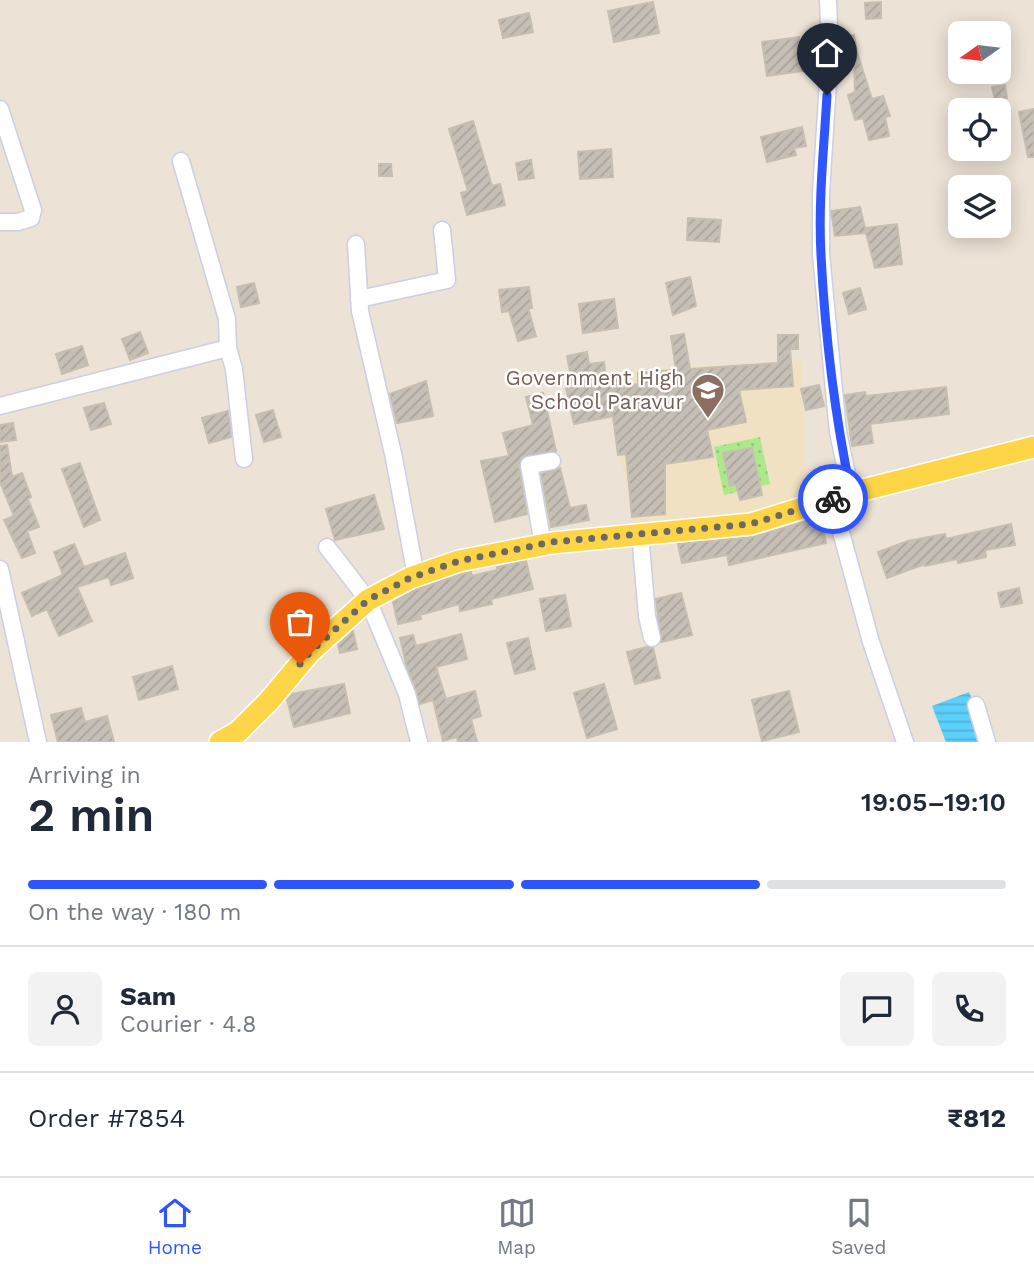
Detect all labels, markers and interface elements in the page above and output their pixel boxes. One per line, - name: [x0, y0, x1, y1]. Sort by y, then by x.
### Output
- north arrow: [948, 21, 1012, 84]
- map controls: [948, 21, 1011, 238]
- pin: [797, 23, 857, 95]
- icon: home: [808, 34, 846, 72]
- button: locate: [948, 98, 1011, 161]
- button: layers: [948, 175, 1011, 238]
- place label: Government High School Paravur: [505, 365, 684, 414]
- school or university icon: Government High School Paravur: [689, 371, 727, 420]
- courier: [798, 464, 868, 534]
- icon: bike: [814, 480, 852, 518]
- pin: [270, 592, 330, 664]
- icon: bag: [281, 603, 319, 641]
- text: Arriving in: [28, 762, 141, 789]
- text: 19:05–19:10: [861, 787, 1006, 817]
- text: 2 min: [28, 788, 154, 842]
- text: On the way · 180 m: [28, 899, 241, 926]
- button: person: [28, 972, 102, 1046]
- button: chat: [840, 972, 914, 1046]
- button: phone: [932, 972, 1006, 1046]
- text: Sam: [120, 981, 176, 1011]
- text: Courier · 4.8: [120, 1011, 256, 1038]
- text: Order #7854: [28, 1103, 185, 1133]
- text: ₹812: [947, 1103, 1006, 1133]
- tab: Home: [148, 1194, 202, 1259]
- tab: Map: [497, 1194, 536, 1259]
- tab: Saved: [831, 1194, 886, 1259]

